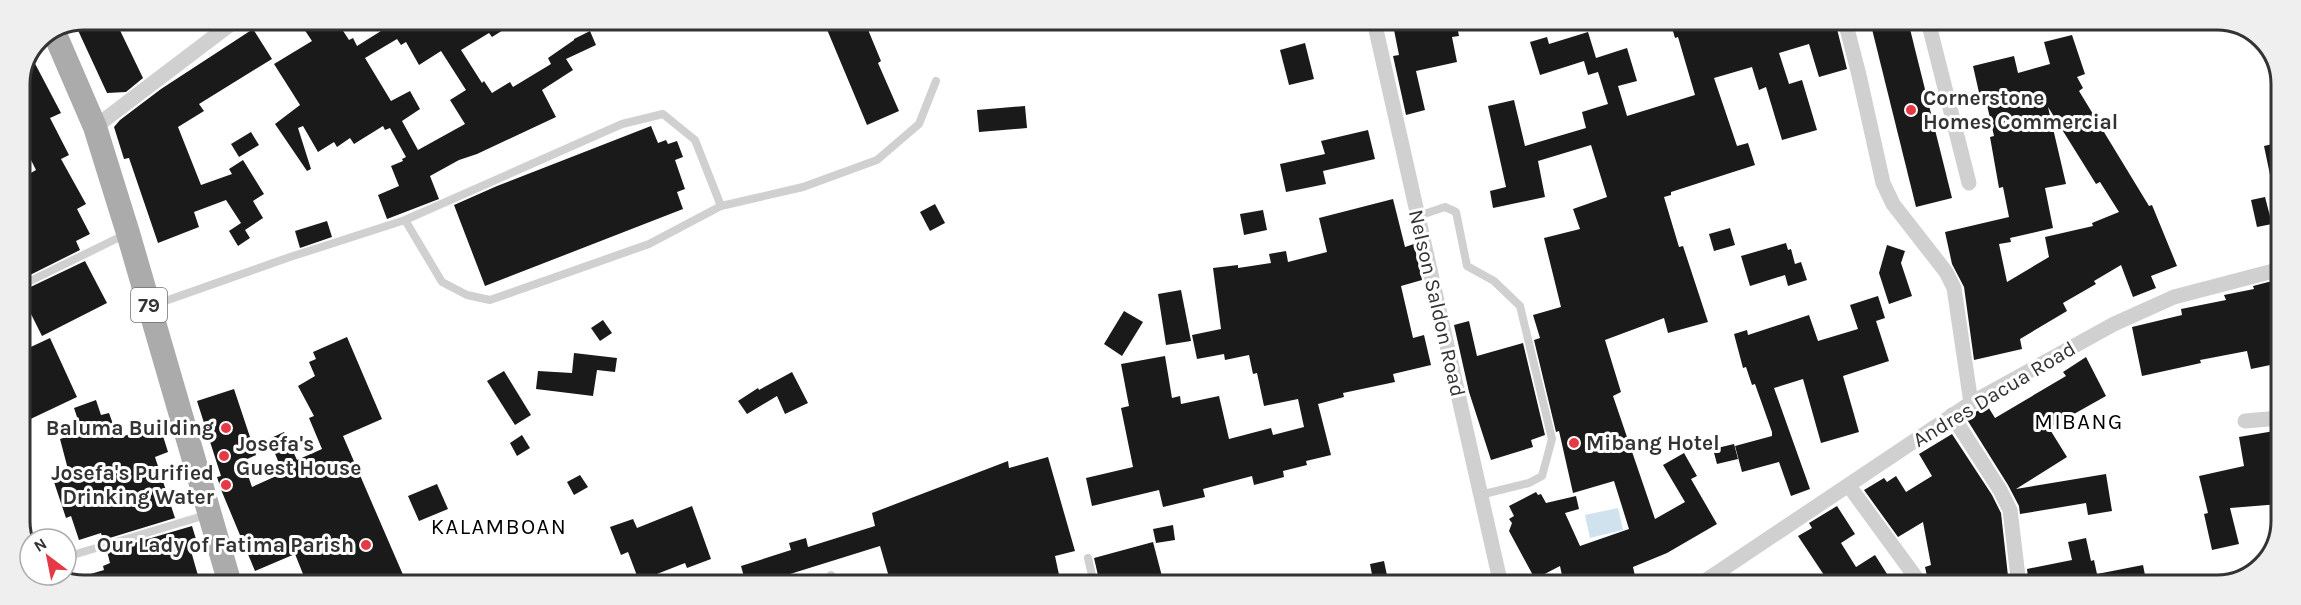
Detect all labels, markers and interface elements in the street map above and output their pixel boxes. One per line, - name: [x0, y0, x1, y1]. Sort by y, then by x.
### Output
- place label: Cornerstone Homes Commercial: [1923, 86, 2118, 134]
- marker: Cornerstone Homes Commercial: [1904, 103, 1918, 117]
- street label: Nelson Saldon Road: [1404, 207, 1470, 399]
- road number: 79: [131, 288, 167, 322]
- street label: Andres Dacua Road: [1908, 336, 2080, 452]
- district label: MIBANG: [2034, 409, 2124, 435]
- place label: Baluma Building: [46, 416, 214, 440]
- marker: Baluma Building: [219, 421, 233, 435]
- place label: Mibang Hotel: [1586, 431, 1720, 455]
- place label: Josefa's Guest House: [236, 432, 361, 480]
- marker: Mibang Hotel: [1567, 436, 1581, 450]
- marker: Josefa's Guest House: [217, 449, 231, 463]
- place label: Josefa's Purified Drinking Water: [51, 461, 215, 509]
- marker: Josefa's Purified Drinking Water: [219, 478, 233, 492]
- district label: KALAMBOAN: [431, 514, 567, 540]
- north arrow: [18, 527, 78, 587]
- place label: Our Lady of Fatima Parish: [97, 533, 354, 557]
- text: N: [30, 534, 50, 556]
- marker: Our Lady of Fatima Parish: [359, 538, 373, 552]

